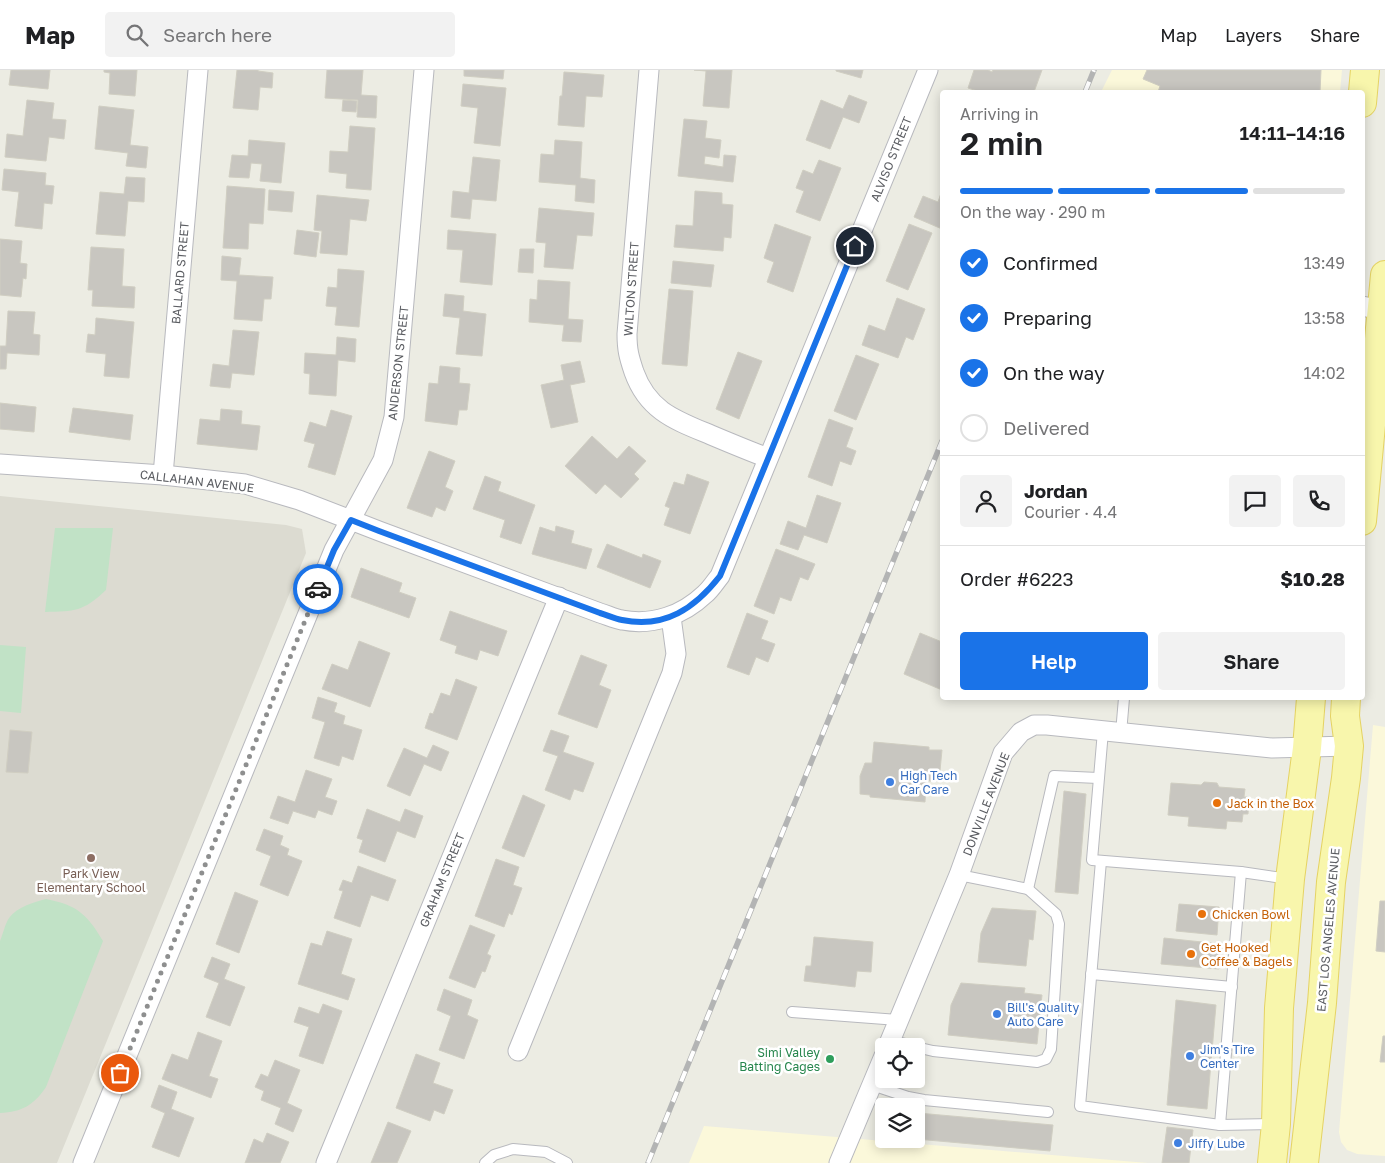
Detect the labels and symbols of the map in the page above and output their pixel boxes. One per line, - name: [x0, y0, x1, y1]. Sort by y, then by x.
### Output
- street label: ALVISO STREET: [867, 114, 915, 204]
- street label: BALLARD STREET: [168, 221, 192, 325]
- pin: [834, 225, 876, 267]
- street label: WILTON STREET: [620, 241, 642, 337]
- street label: ANDERSON STREET: [385, 304, 412, 421]
- street label: CALLAHAN AVENUE: [139, 467, 255, 495]
- courier: [293, 564, 343, 614]
- street label: DONVILLE AVENUE: [959, 750, 1013, 858]
- place label: High Tech Car Care: [900, 768, 957, 797]
- marker: High Tech Car Care: [884, 776, 896, 788]
- place label: Jack in the Box: [1227, 796, 1314, 811]
- marker: Jack in the Box: [1211, 797, 1223, 809]
- street label: GRAHAM STREET: [416, 830, 468, 929]
- street label: EAST LOS ANGELES AVENUE: [1313, 847, 1343, 1013]
- marker: Park View Elementary School: [85, 852, 97, 864]
- place label: Park View Elementary School: [36, 866, 146, 895]
- place label: Chicken Bowl: [1212, 907, 1290, 922]
- marker: Chicken Bowl: [1196, 908, 1208, 920]
- place label: Get Hooked Coffee & Bagels: [1201, 940, 1292, 969]
- marker: Get Hooked Coffee & Bagels: [1185, 948, 1197, 960]
- place label: Bill's Quality Auto Care: [1007, 1000, 1079, 1029]
- marker: Bill's Quality Auto Care: [991, 1008, 1003, 1020]
- place label: Jim's Tire Center: [1200, 1042, 1255, 1071]
- place label: Simi Valley Batting Cages: [739, 1045, 820, 1074]
- marker: Jim's Tire Center: [1184, 1050, 1196, 1062]
- pin: [99, 1052, 141, 1094]
- marker: Simi Valley Batting Cages: [824, 1053, 836, 1065]
- place label: Jiffy Lube: [1188, 1136, 1245, 1151]
- marker: Jiffy Lube: [1172, 1137, 1184, 1149]

